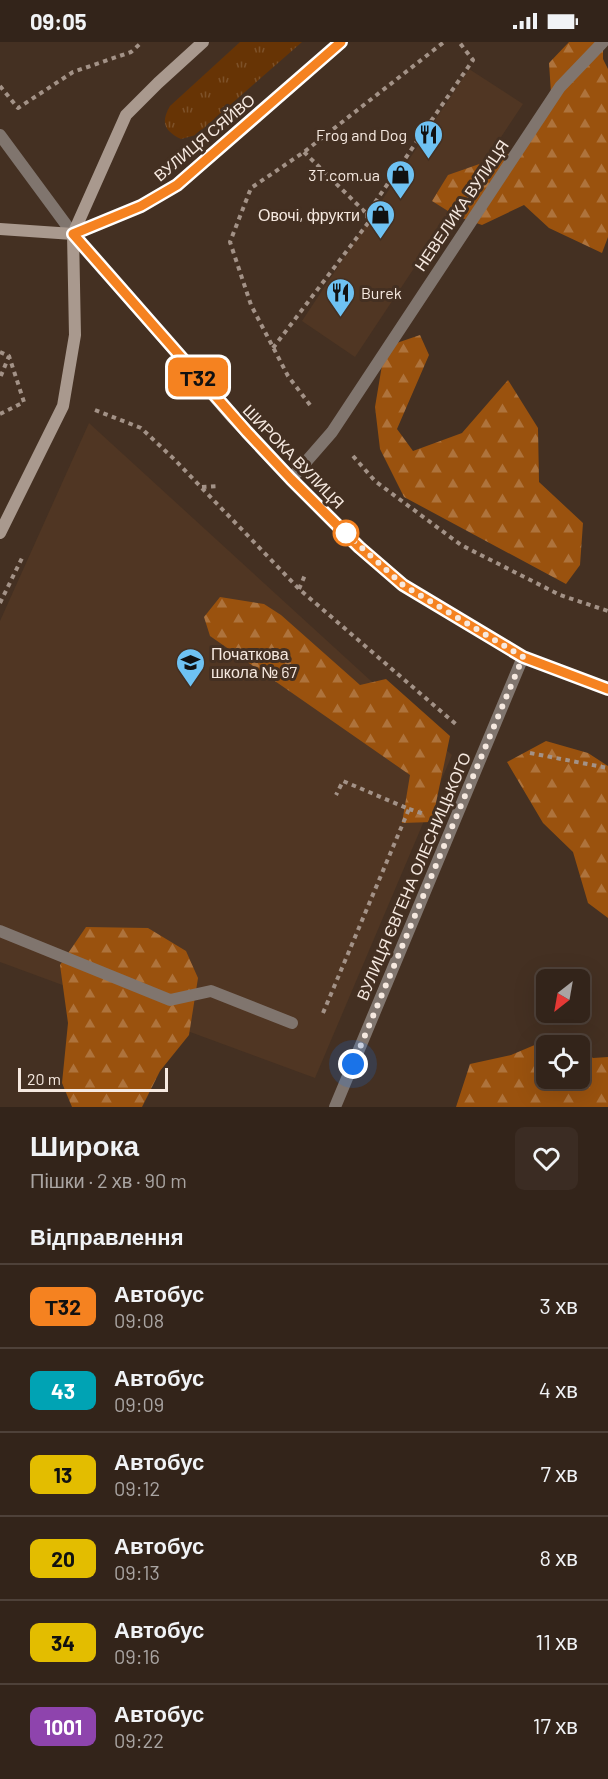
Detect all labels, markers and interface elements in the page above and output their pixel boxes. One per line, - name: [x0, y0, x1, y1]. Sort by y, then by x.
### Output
- text: 09:05: [30, 8, 87, 34]
- street label: ВУЛИЦЯ СЯЙВО: [150, 89, 258, 185]
- restaurant icon: Frog and Dog: [412, 118, 444, 160]
- place label: Frog and Dog: [316, 125, 407, 144]
- street label: НЕВЕЛИКА ВУЛИЦЯ: [410, 136, 512, 274]
- shop icon: 3T.com.ua: [385, 158, 417, 200]
- place label: 3T.com.ua: [308, 165, 380, 184]
- shop icon: Овочі, фрукти: [365, 198, 397, 240]
- place label: Овочі, фрукти: [258, 205, 360, 224]
- restaurant icon: Burek: [324, 276, 356, 318]
- place label: Burek: [361, 283, 402, 302]
- line badge: Т32: [164, 358, 232, 396]
- text: Т32: [180, 365, 216, 390]
- street label: ШИРОКА ВУЛИЦЯ: [239, 400, 349, 512]
- unlabelled marker: [333, 520, 359, 546]
- place label: Початкова школа № 67: [211, 644, 298, 681]
- school or university icon: Початкова школа № 67: [174, 646, 206, 688]
- street label: ВУЛИЦЯ ЄВГЕНА ОЛЕСНИЦЬКОГО: [352, 749, 474, 1003]
- north arrow: [536, 969, 590, 1023]
- map controls: [536, 969, 590, 1089]
- button: locate: [536, 1035, 590, 1089]
- your location: [338, 1049, 368, 1079]
- scale bar: [18, 1065, 168, 1092]
- text: 20 m: [27, 1069, 61, 1088]
- button: heart: [515, 1127, 578, 1190]
- text: Широка: [30, 1128, 139, 1162]
- text: Пішки · 2 хв · 90 m: [30, 1168, 187, 1192]
- text: Відправлення: [30, 1223, 184, 1249]
- text: Автобус: [114, 1280, 204, 1306]
- text: 3 хв: [540, 1292, 578, 1318]
- text: Т32: [45, 1294, 81, 1319]
- text: 09:08: [114, 1308, 164, 1332]
- text: Автобус: [114, 1364, 204, 1390]
- text: 4 хв: [539, 1376, 578, 1402]
- text: 43: [51, 1378, 75, 1403]
- text: 09:09: [114, 1392, 164, 1416]
- text: Автобус: [114, 1448, 204, 1474]
- text: 7 хв: [541, 1460, 578, 1486]
- text: 13: [54, 1462, 72, 1487]
- text: 09:12: [114, 1476, 160, 1500]
- text: Автобус: [114, 1532, 204, 1558]
- text: 8 хв: [539, 1544, 578, 1570]
- text: 20: [51, 1546, 75, 1571]
- text: 09:13: [114, 1560, 160, 1584]
- text: Автобус: [114, 1616, 204, 1642]
- text: 11 хв: [535, 1628, 578, 1654]
- text: 34: [51, 1630, 75, 1655]
- text: 09:16: [114, 1644, 160, 1668]
- text: Автобус: [114, 1700, 204, 1726]
- text: 17 хв: [533, 1712, 578, 1738]
- text: 1001: [44, 1714, 82, 1739]
- text: 09:22: [114, 1728, 164, 1752]

